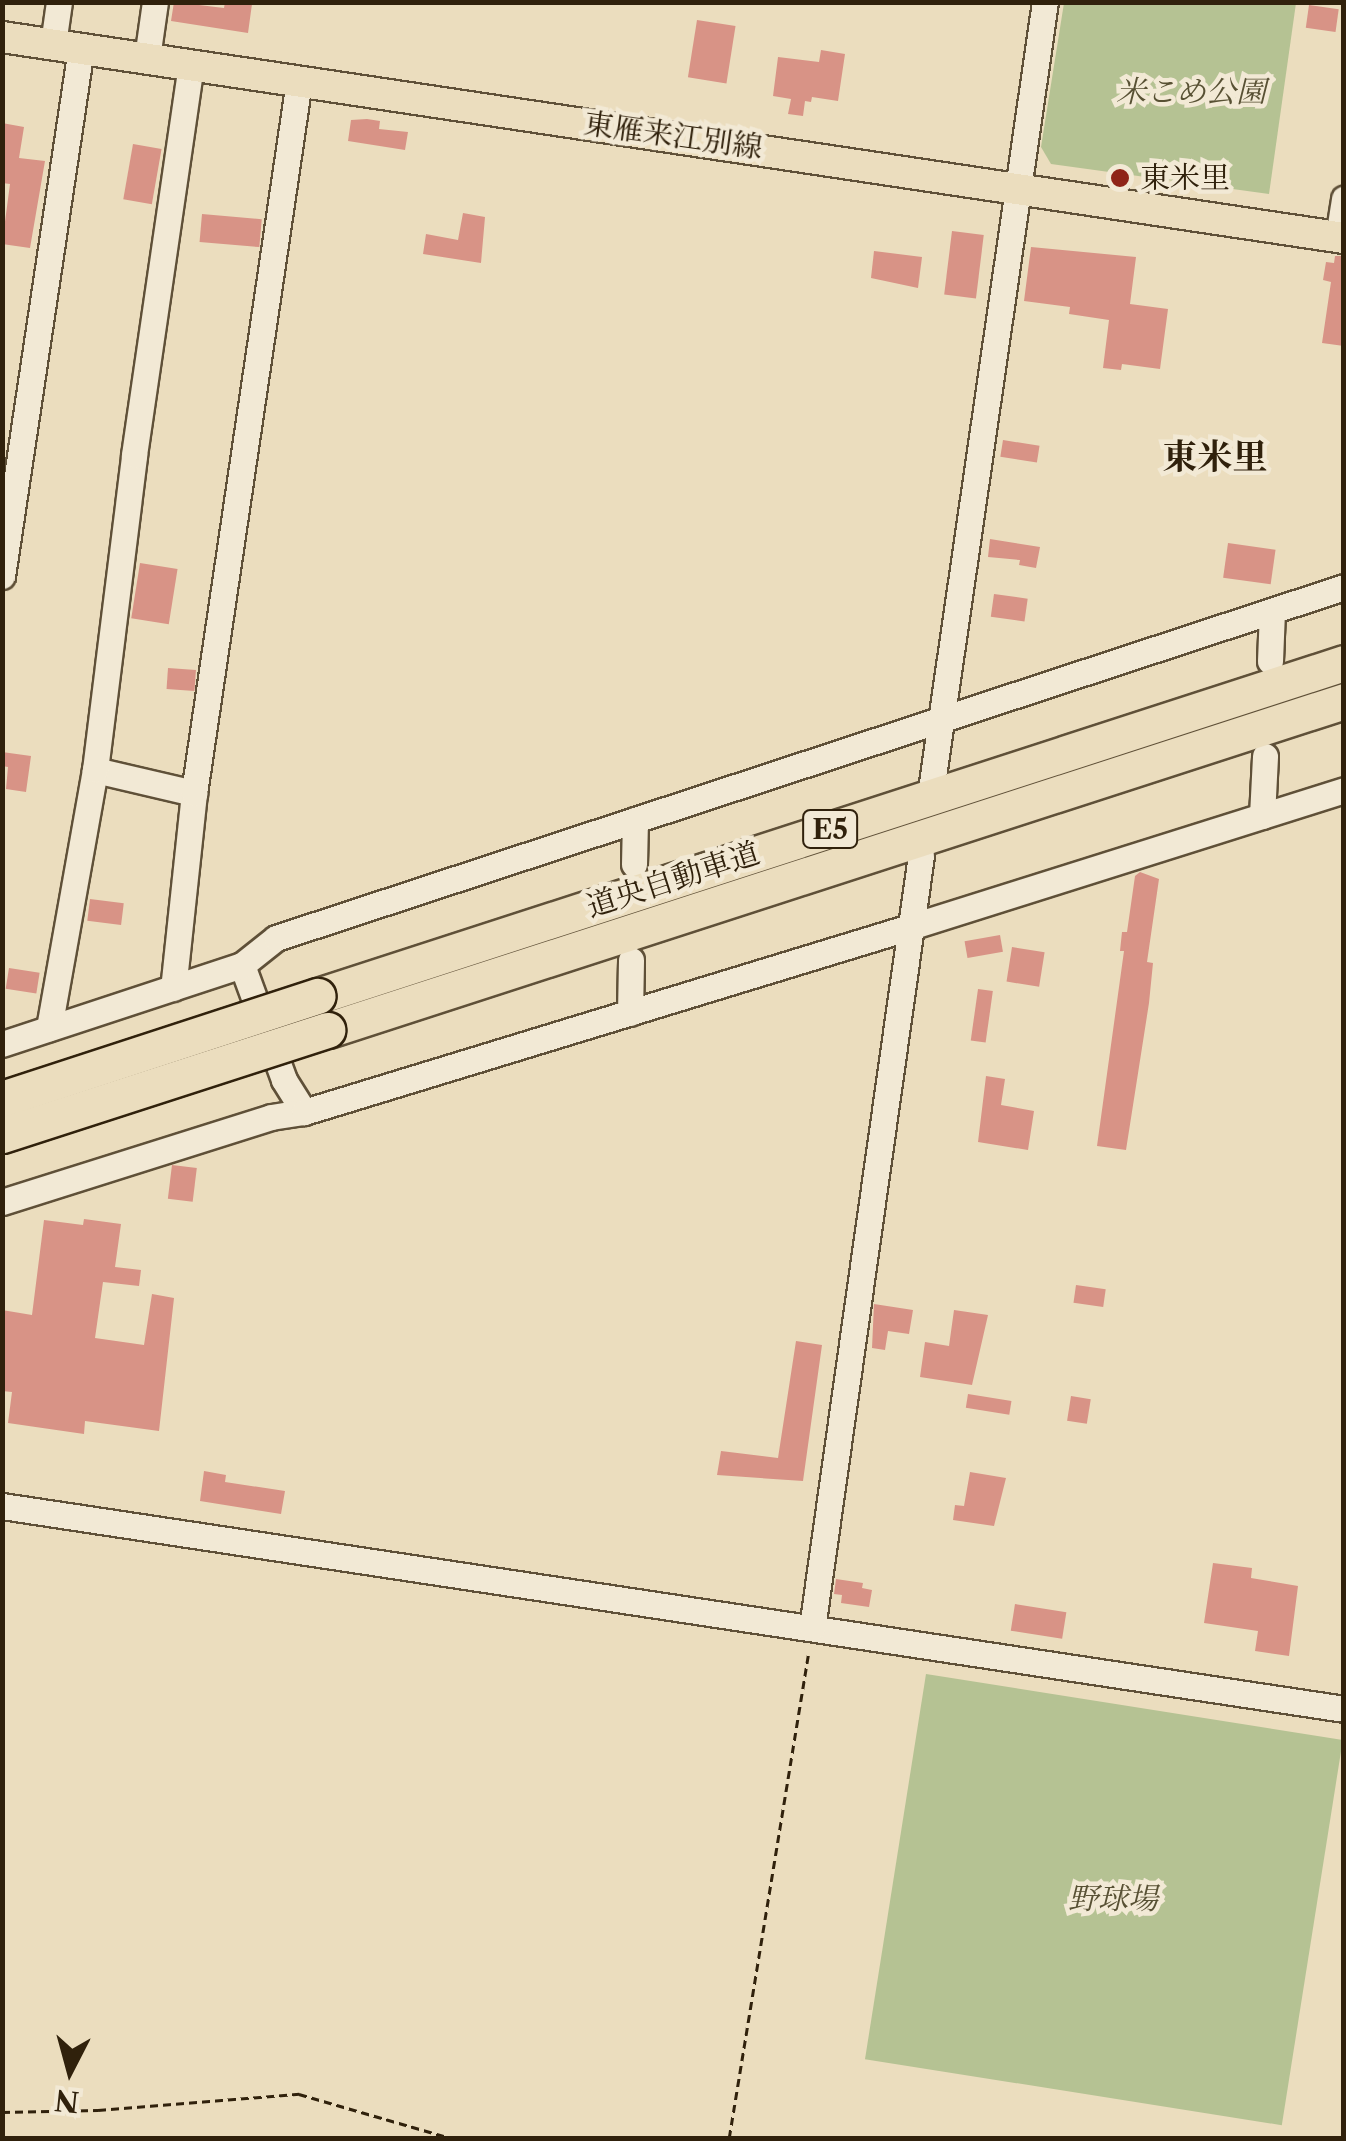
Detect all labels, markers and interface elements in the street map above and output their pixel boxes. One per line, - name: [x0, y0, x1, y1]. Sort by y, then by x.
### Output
- park label: 米こめ公園: [1116, 74, 1266, 110]
- street label: 東雁来江別線: [581, 106, 765, 166]
- place label: 東米里: [1140, 160, 1230, 196]
- marker: 東米里: [1109, 167, 1131, 189]
- district label: 東米里: [1163, 436, 1267, 478]
- road number: E5: [800, 806, 860, 852]
- street label: 道央自動車道: [582, 835, 764, 925]
- park label: 野球場: [1068, 1881, 1158, 1917]
- north arrow: [20, 2021, 120, 2121]
- text: N: [53, 2083, 81, 2119]

